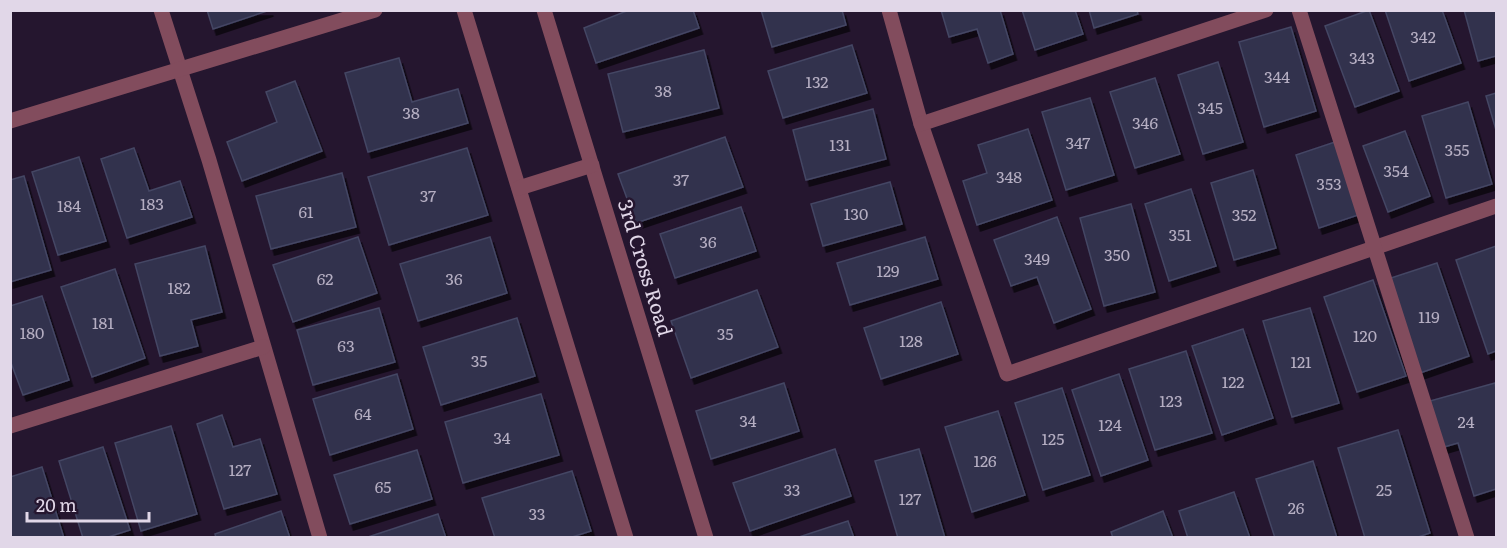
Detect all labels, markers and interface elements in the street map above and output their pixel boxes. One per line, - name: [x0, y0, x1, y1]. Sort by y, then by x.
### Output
- house number: 342: [1410, 24, 1436, 48]
- house number: 343: [1349, 45, 1375, 69]
- house number: 344: [1264, 64, 1290, 88]
- house number: 132: [806, 69, 828, 93]
- house number: 38: [654, 78, 672, 102]
- house number: 345: [1197, 95, 1223, 119]
- house number: 38: [402, 100, 420, 124]
- house number: 346: [1132, 110, 1158, 134]
- house number: 347: [1066, 130, 1090, 154]
- house number: 131: [829, 132, 851, 156]
- house number: 355: [1445, 137, 1469, 161]
- house number: 354: [1383, 158, 1409, 182]
- house number: 348: [996, 164, 1022, 188]
- house number: 37: [673, 167, 689, 191]
- house number: 353: [1316, 171, 1342, 195]
- house number: 37: [420, 183, 436, 207]
- house number: 183: [140, 191, 164, 215]
- house number: 184: [57, 193, 81, 217]
- street label: 3rd Cross Road: [612, 195, 682, 340]
- house number: 61: [298, 199, 314, 223]
- house number: 130: [844, 201, 868, 225]
- house number: 352: [1232, 202, 1256, 226]
- house number: 351: [1168, 222, 1192, 246]
- house number: 36: [699, 229, 717, 253]
- house number: 350: [1104, 242, 1130, 266]
- house number: 349: [1024, 246, 1050, 270]
- house number: 129: [877, 258, 900, 282]
- house number: 62: [317, 266, 333, 290]
- house number: 36: [445, 266, 463, 290]
- house number: 182: [167, 275, 191, 299]
- house number: 119: [1418, 304, 1440, 328]
- house number: 181: [92, 310, 114, 334]
- house number: 180: [20, 320, 44, 344]
- house number: 35: [717, 321, 733, 345]
- house number: 120: [1353, 323, 1377, 347]
- house number: 128: [899, 328, 923, 352]
- house number: 63: [337, 333, 355, 357]
- house number: 35: [471, 348, 487, 372]
- house number: 121: [1290, 349, 1312, 373]
- house number: 122: [1222, 369, 1244, 393]
- house number: 123: [1159, 388, 1183, 412]
- house number: 64: [354, 401, 372, 425]
- house number: 34: [739, 408, 757, 432]
- house number: 24: [1458, 409, 1475, 433]
- house number: 124: [1098, 412, 1122, 436]
- house number: 34: [493, 425, 511, 449]
- house number: 125: [1042, 426, 1064, 450]
- house number: 126: [973, 448, 997, 472]
- house number: 127: [229, 457, 251, 481]
- house number: 65: [375, 474, 391, 498]
- house number: 33: [784, 477, 800, 501]
- house number: 25: [1376, 477, 1392, 501]
- scale bar: [27, 485, 148, 523]
- house number: 127: [899, 486, 921, 510]
- text: 20 m: [36, 491, 77, 518]
- house number: 26: [1288, 495, 1305, 519]
- house number: 33: [529, 501, 545, 525]

